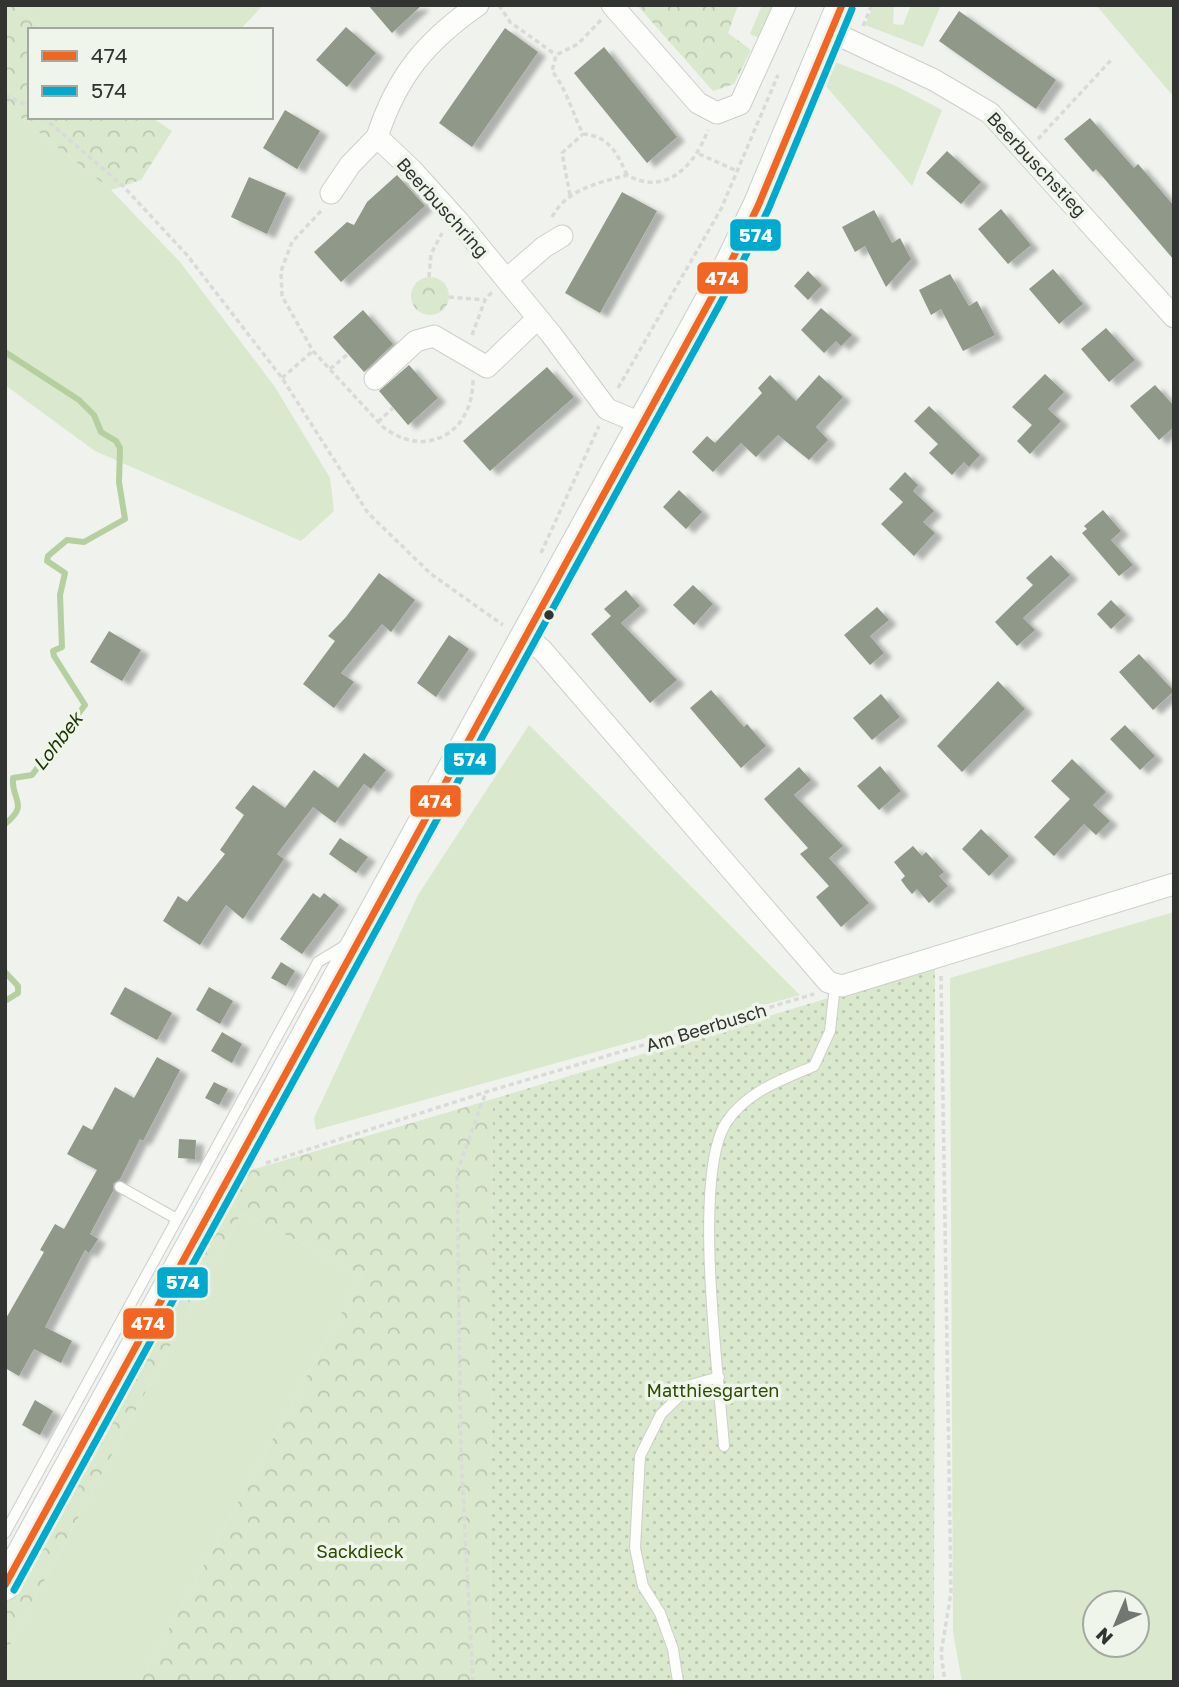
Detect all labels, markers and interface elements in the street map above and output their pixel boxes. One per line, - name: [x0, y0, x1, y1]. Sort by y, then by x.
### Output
- legend: [28, 28, 273, 119]
- text: 474: [91, 42, 128, 68]
- text: 574: [91, 77, 127, 103]
- street label: Beerbuschstieg: [983, 107, 1091, 221]
- street label: Beerbuschring: [393, 153, 493, 261]
- line badge: 574: [729, 218, 782, 252]
- text: 574: [739, 223, 773, 246]
- line badge: 474: [696, 261, 749, 295]
- text: 474: [705, 266, 739, 289]
- unlabelled marker: [542, 608, 556, 622]
- water label: Lohbek: [27, 706, 88, 775]
- line badge: 574: [443, 742, 497, 776]
- text: 574: [453, 747, 487, 770]
- line badge: 474: [409, 784, 462, 818]
- text: 474: [418, 789, 452, 812]
- street label: Am Beerbusch: [643, 998, 769, 1056]
- line badge: 574: [156, 1266, 209, 1299]
- text: 574: [166, 1270, 200, 1293]
- line badge: 474: [122, 1307, 175, 1340]
- text: 474: [131, 1311, 165, 1334]
- park label: Matthiesgarten: [647, 1379, 779, 1401]
- park label: Sackdieck: [316, 1540, 404, 1562]
- north arrow: [1081, 1589, 1151, 1659]
- text: N: [1091, 1623, 1117, 1650]

